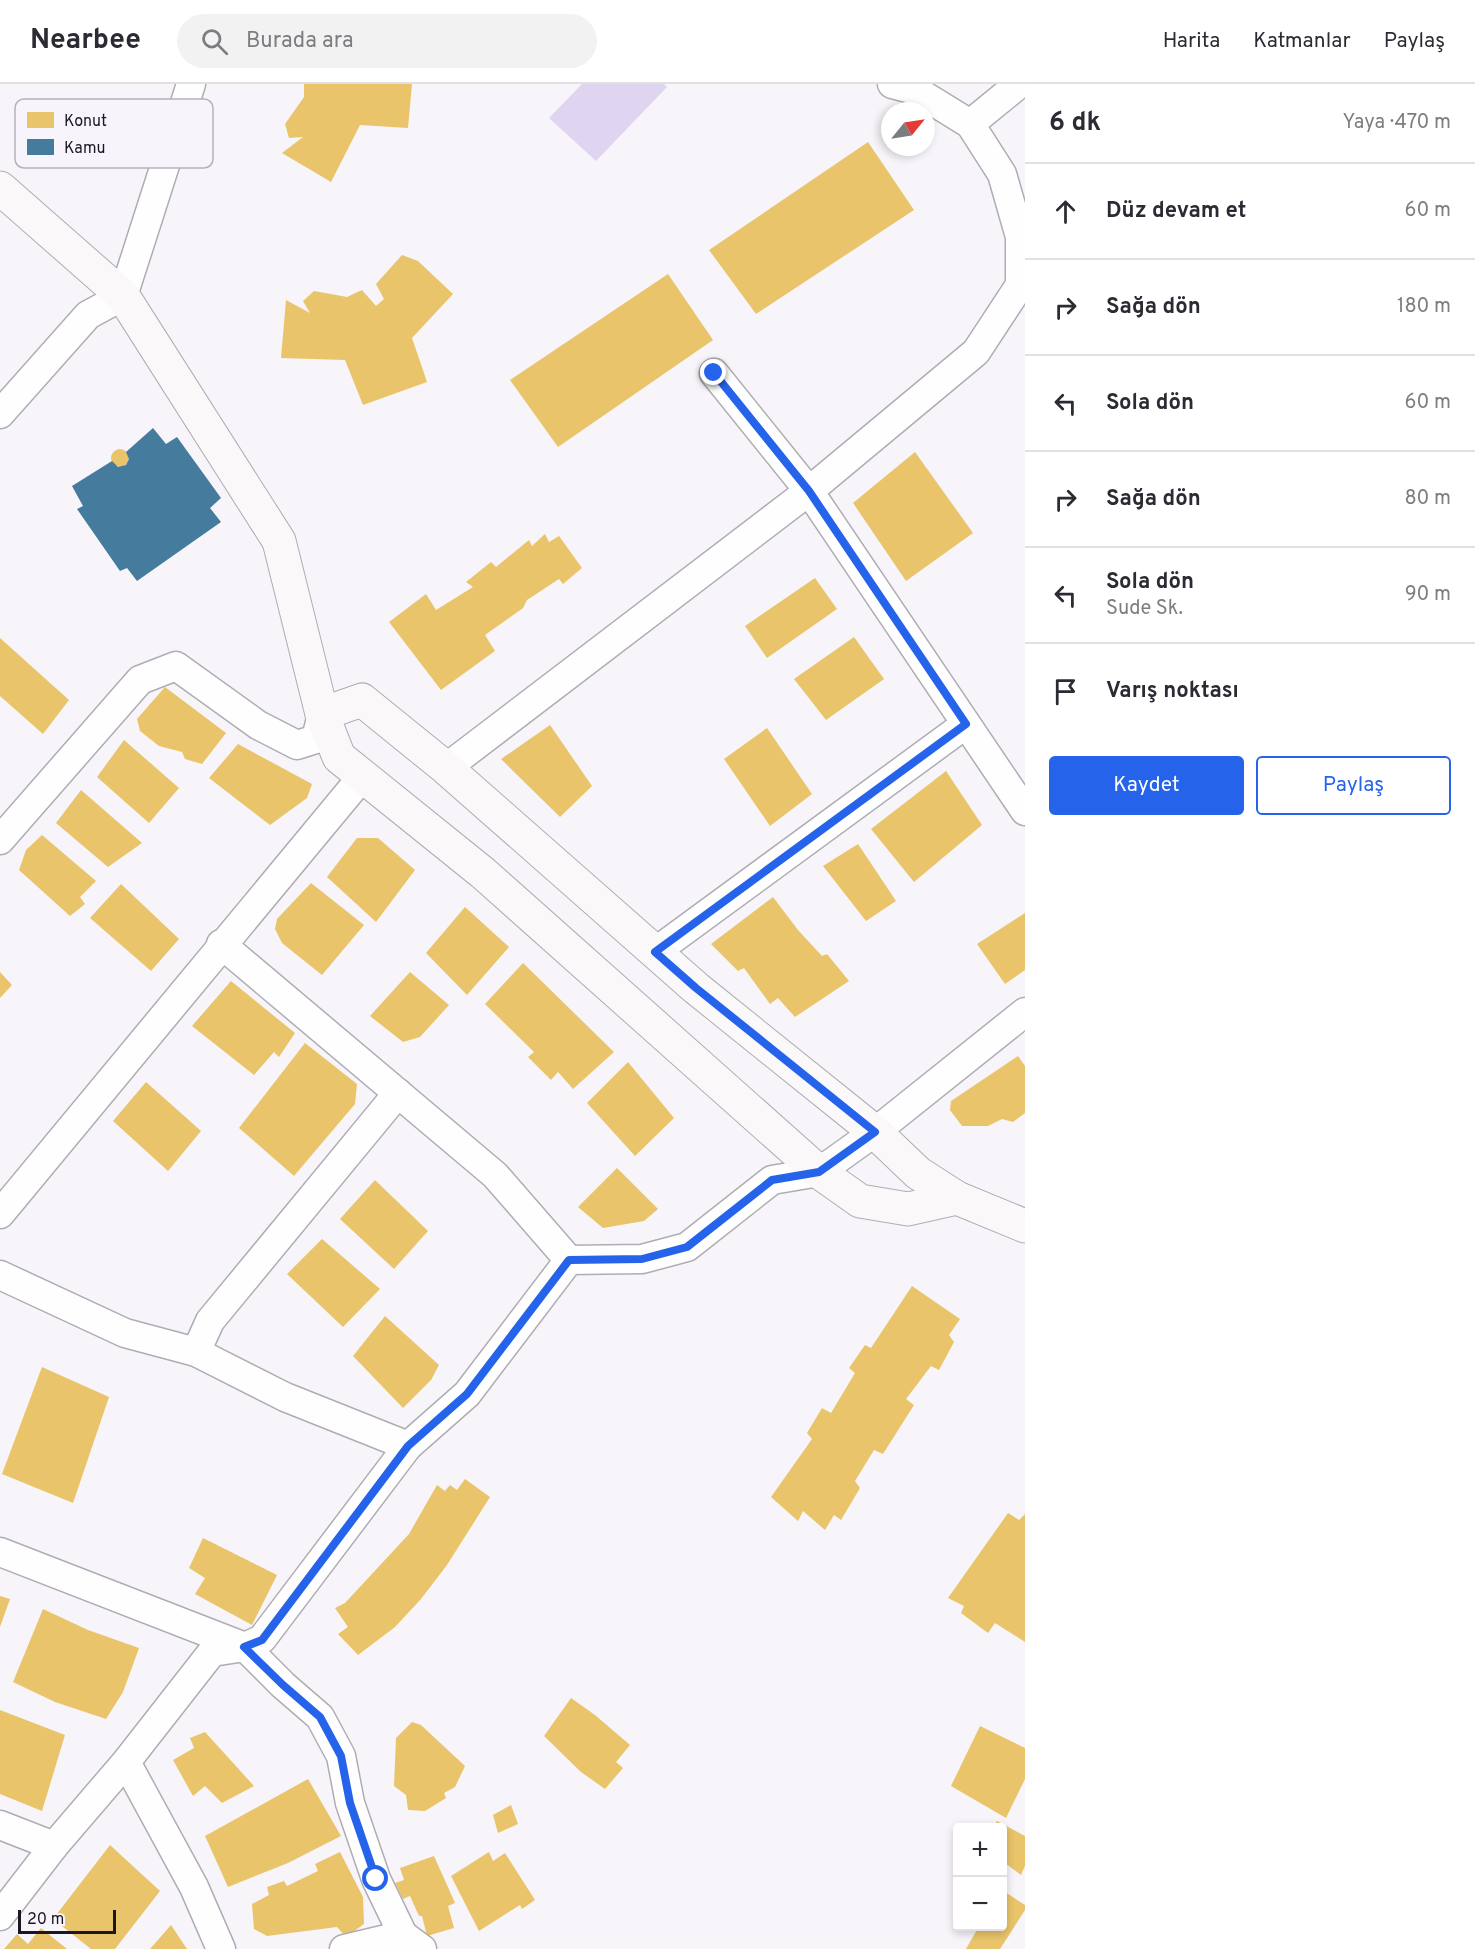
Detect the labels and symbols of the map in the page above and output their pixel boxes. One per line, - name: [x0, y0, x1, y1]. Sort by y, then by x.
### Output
- legend: [15, 99, 213, 168]
- north arrow: [881, 102, 935, 156]
- text: Konut: [64, 112, 107, 132]
- text: Kamu: [64, 139, 106, 159]
- route end: [700, 359, 726, 385]
- route start: [362, 1865, 388, 1891]
- scale bar: [18, 1907, 116, 1934]

